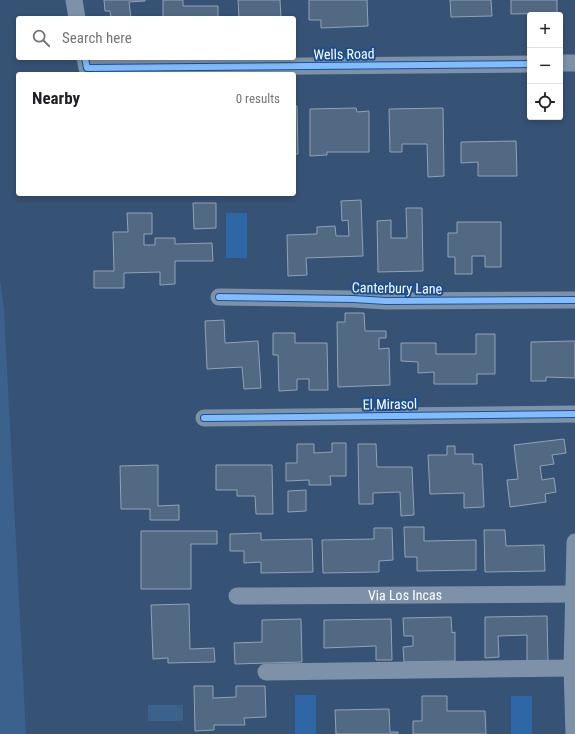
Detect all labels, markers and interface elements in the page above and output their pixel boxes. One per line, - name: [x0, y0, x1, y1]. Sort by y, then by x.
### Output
- map controls: [527, 12, 563, 120]
- button: +: [527, 12, 563, 48]
- search box: [16, 16, 296, 60]
- icon: search: [30, 27, 52, 49]
- text: Search here: [62, 29, 132, 47]
- street label: Wells Road: [313, 45, 375, 63]
- button: −: [527, 48, 563, 84]
- button: locate: [527, 84, 563, 120]
- text: Nearby: [32, 88, 80, 108]
- text: 0 results: [236, 91, 280, 106]
- street label: Canterbury Lane: [352, 279, 443, 297]
- street label: El Mirasol: [363, 396, 417, 412]
- street label: Via Los Incas: [368, 587, 442, 603]

